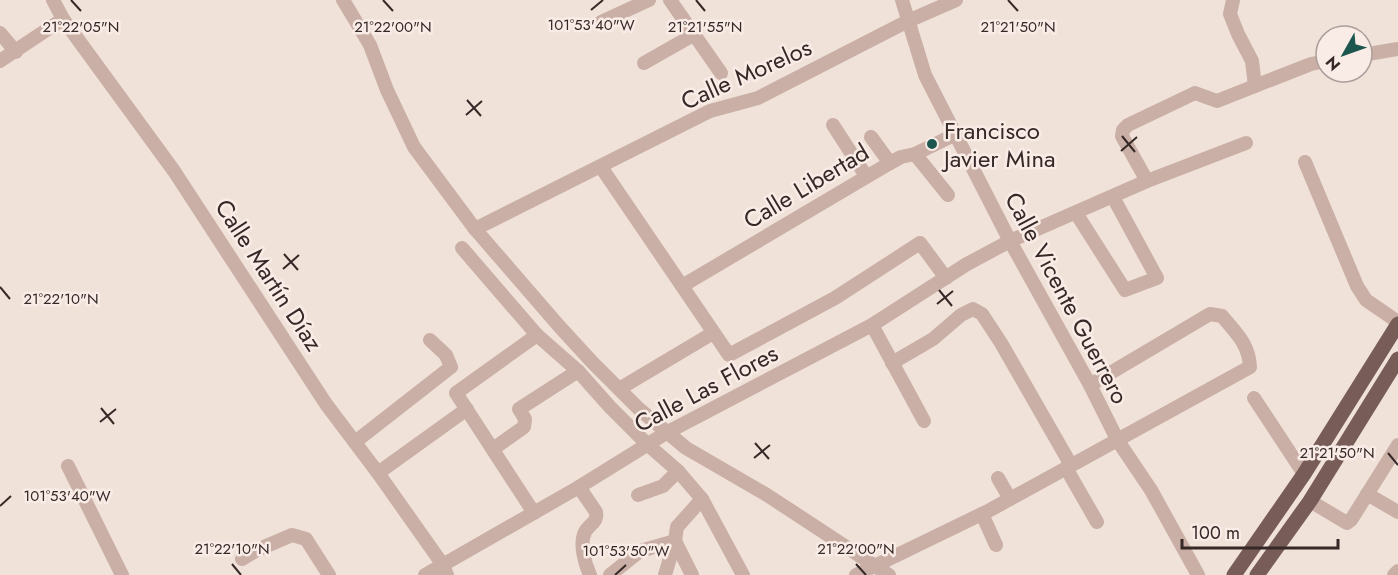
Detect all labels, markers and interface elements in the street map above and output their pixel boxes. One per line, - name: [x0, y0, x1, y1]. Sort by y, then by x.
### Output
- text: 101°53'40"W: [547, 14, 635, 36]
- text: 21°22'05"N: [43, 16, 119, 38]
- text: 21°22'00"N: [354, 16, 432, 38]
- text: 21°21'55"N: [668, 16, 742, 38]
- text: 21°21'50"N: [980, 16, 1056, 38]
- north arrow: [1314, 24, 1374, 84]
- street label: Calle Morelos: [675, 30, 817, 118]
- text: N: [1320, 51, 1346, 76]
- place label: Francisco Javier Mina: [941, 113, 1056, 176]
- street label: Calle Libertad: [737, 135, 875, 237]
- marker: Francisco Javier Mina: [925, 137, 939, 151]
- street label: Calle Vicente Guerrero: [996, 186, 1138, 410]
- street label: Calle Martín Díaz: [207, 192, 331, 358]
- text: 21°22'10"N: [23, 288, 99, 310]
- street label: Calle Las Flores: [628, 335, 784, 441]
- text: 21°21'50"N: [1299, 442, 1375, 464]
- text: 101°53'40"W: [23, 485, 111, 507]
- scale bar: [1182, 512, 1338, 550]
- text: 100 m: [1191, 520, 1240, 546]
- text: 21°22'10"N: [194, 538, 270, 560]
- text: 21°22'00"N: [817, 538, 895, 560]
- text: 101°53'50"W: [583, 540, 670, 562]

